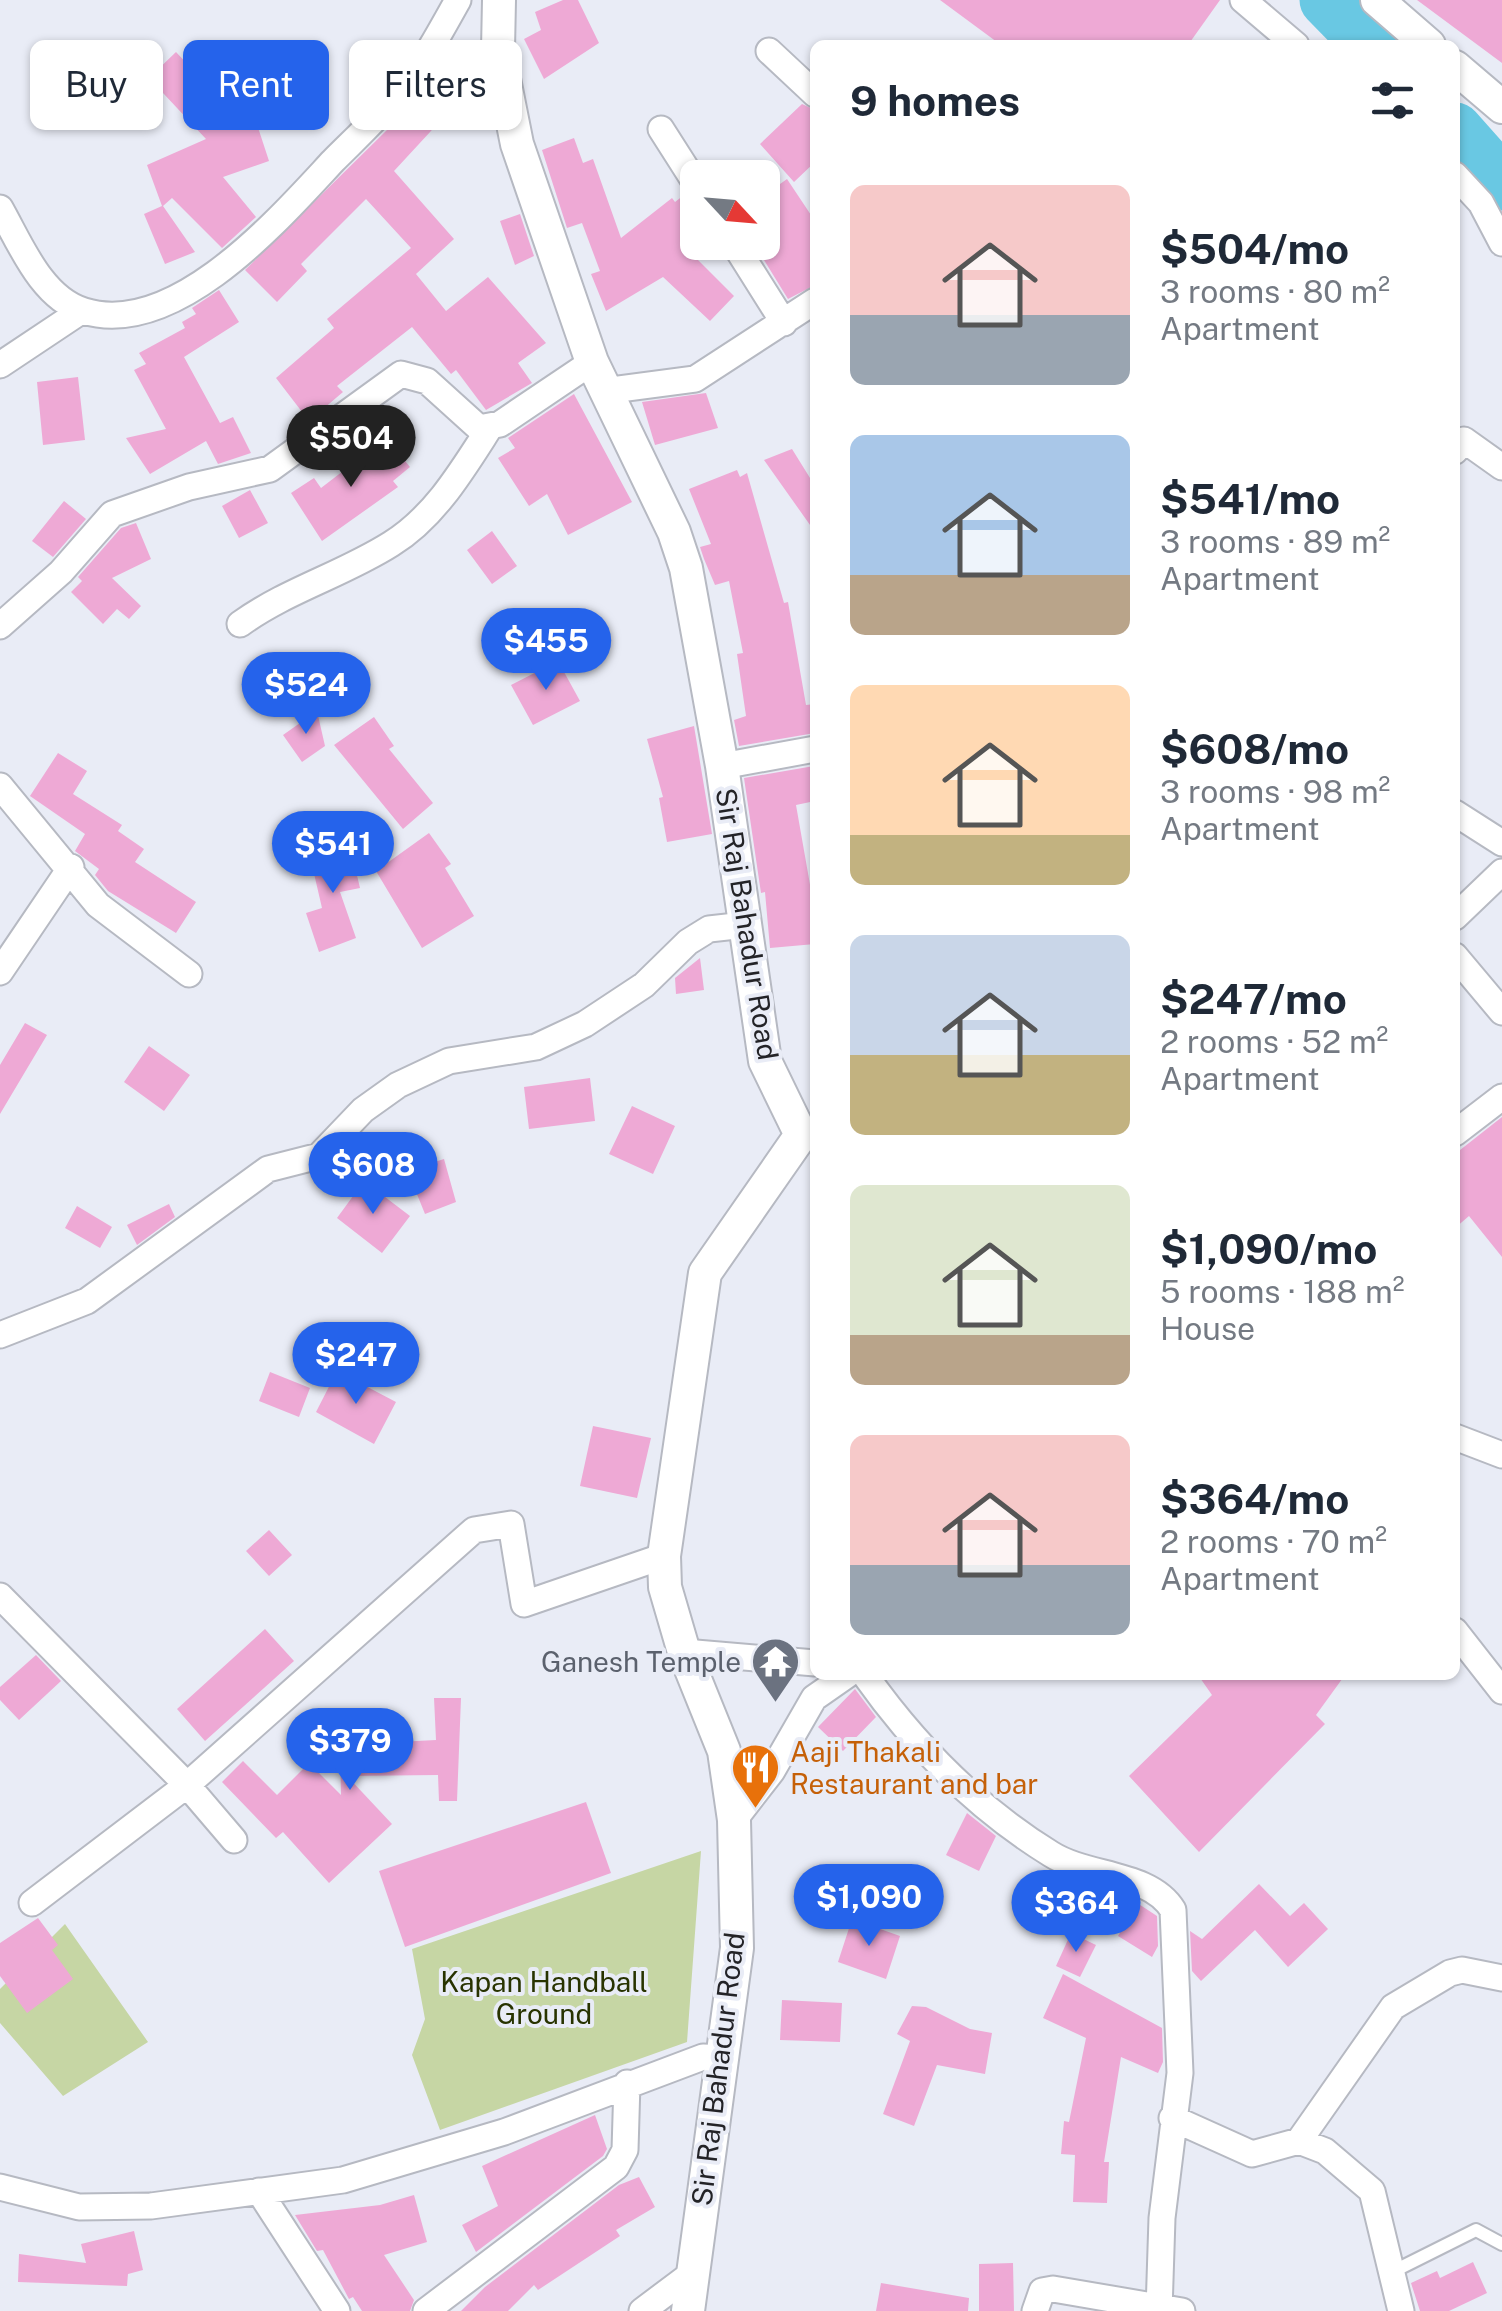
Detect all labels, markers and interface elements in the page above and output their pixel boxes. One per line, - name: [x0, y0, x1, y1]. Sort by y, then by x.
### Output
- chip: Buy: [30, 40, 163, 130]
- chip: Rent: [183, 40, 329, 130]
- chip: Filters: [349, 40, 522, 130]
- icon: filters: [1365, 73, 1420, 128]
- text: 9 homes: [850, 76, 1020, 125]
- north arrow: [680, 160, 780, 260]
- map controls: [680, 160, 780, 260]
- text: $504/mo: [1160, 224, 1349, 273]
- icon: home: [930, 225, 1050, 345]
- text: 3 rooms · 80 m²: [1160, 273, 1390, 310]
- text: Apartment: [1160, 310, 1320, 347]
- pin: $504: [292, 405, 410, 490]
- text: $504: [309, 419, 393, 456]
- text: $541/mo: [1160, 474, 1340, 523]
- icon: home: [930, 475, 1050, 595]
- text: 3 rooms · 89 m²: [1160, 523, 1390, 560]
- text: Apartment: [1160, 560, 1320, 597]
- pin: $455: [487, 608, 605, 693]
- text: $455: [503, 622, 589, 659]
- pin: $524: [247, 652, 365, 737]
- text: $524: [264, 666, 348, 703]
- text: $608/mo: [1160, 724, 1349, 773]
- icon: home: [930, 725, 1050, 845]
- text: 3 rooms · 98 m²: [1160, 773, 1390, 810]
- street label: Sir Raj Bahadur Road: [710, 786, 785, 1062]
- text: Apartment: [1160, 810, 1320, 847]
- pin: $541: [274, 811, 392, 896]
- text: $541: [294, 825, 372, 862]
- text: $247/mo: [1160, 974, 1347, 1023]
- icon: home: [930, 975, 1050, 1095]
- text: 2 rooms · 52 m²: [1160, 1023, 1388, 1060]
- text: Apartment: [1160, 1060, 1320, 1097]
- pin: $608: [314, 1132, 432, 1217]
- text: $608: [331, 1146, 415, 1183]
- text: $1,090/mo: [1160, 1224, 1378, 1273]
- icon: home: [930, 1225, 1050, 1345]
- text: 5 rooms · 188 m²: [1160, 1273, 1404, 1310]
- text: House: [1160, 1310, 1255, 1347]
- pin: $247: [297, 1322, 415, 1407]
- text: $247: [314, 1336, 398, 1373]
- text: $364/mo: [1160, 1474, 1349, 1523]
- icon: home: [930, 1475, 1050, 1595]
- text: 2 rooms · 70 m²: [1160, 1523, 1387, 1560]
- text: Apartment: [1160, 1560, 1320, 1597]
- temple icon: Ganesh Temple: [750, 1636, 802, 1704]
- place label: Ganesh Temple: [541, 1645, 741, 1678]
- pin: $379: [291, 1708, 409, 1793]
- text: $379: [308, 1722, 392, 1759]
- place label: Aaji Thakali Restaurant and bar: [790, 1735, 1038, 1800]
- restaurant icon: Aaji Thakali Restaurant and bar: [729, 1742, 781, 1810]
- pin: $1,090: [788, 1864, 950, 1949]
- pin: $364: [1017, 1870, 1135, 1955]
- text: $1,090: [816, 1878, 922, 1915]
- text: $364: [1034, 1884, 1118, 1921]
- street label: Sir Raj Bahadur Road: [684, 1930, 751, 2207]
- park label: Kapan Handball Ground: [440, 1965, 648, 2030]

